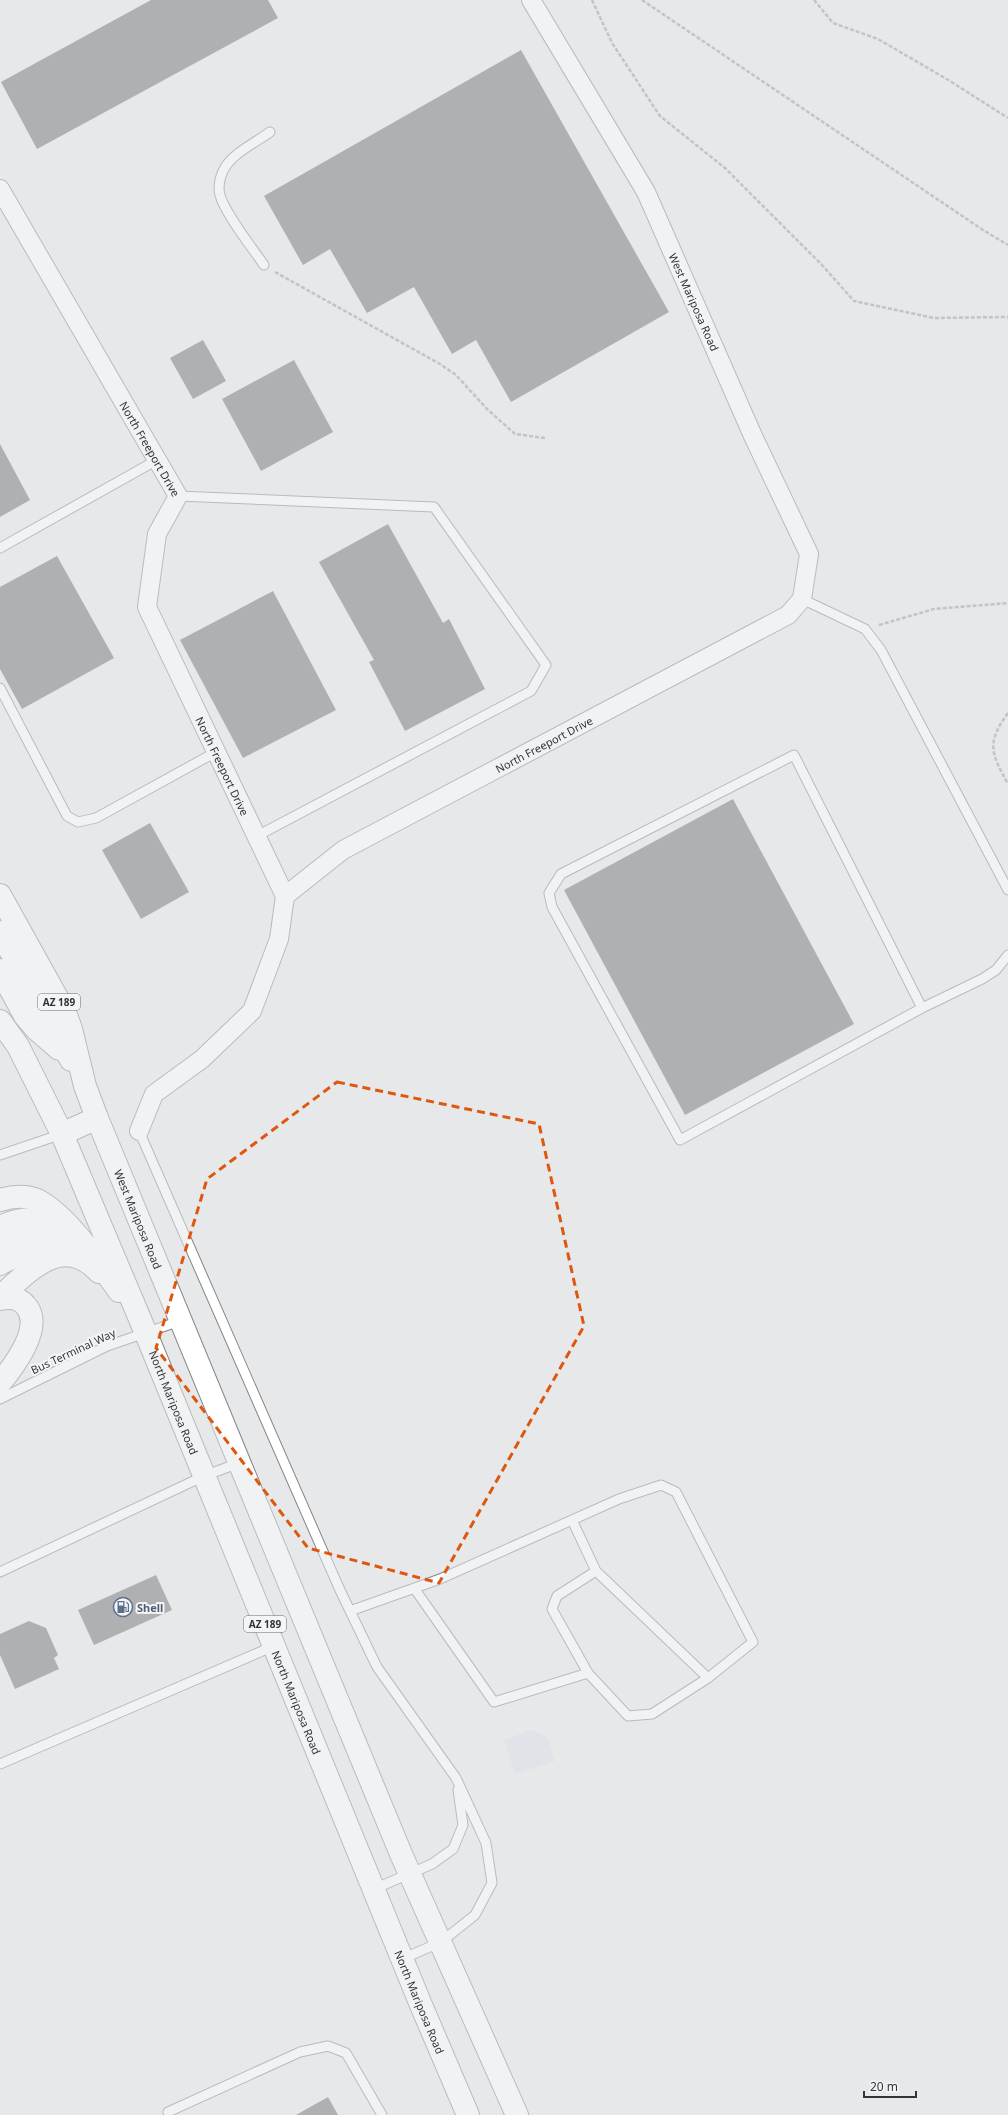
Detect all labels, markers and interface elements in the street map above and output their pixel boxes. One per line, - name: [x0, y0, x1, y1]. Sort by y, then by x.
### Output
- street label: West Mariposa Road: [666, 251, 722, 353]
- street label: North Freeport Drive: [117, 398, 184, 499]
- street label: North Freeport Drive: [493, 712, 595, 776]
- street label: North Freeport Drive: [193, 714, 253, 818]
- road number: AZ 189: [38, 994, 80, 1010]
- street label: West Mariposa Road: [112, 1167, 166, 1271]
- street label: Bus Terminal Way: [28, 1325, 118, 1377]
- street label: North Mariposa Road: [146, 1348, 202, 1457]
- fuel station icon: Shell: [112, 1596, 134, 1618]
- place label: Shell: [137, 1600, 163, 1615]
- road number: AZ 189: [244, 1616, 286, 1632]
- street label: North Mariposa Road: [269, 1648, 325, 1756]
- street label: North Mariposa Road: [392, 1948, 448, 2056]
- scale bar: [864, 2073, 916, 2099]
- text: 20 m: [870, 2078, 898, 2095]

